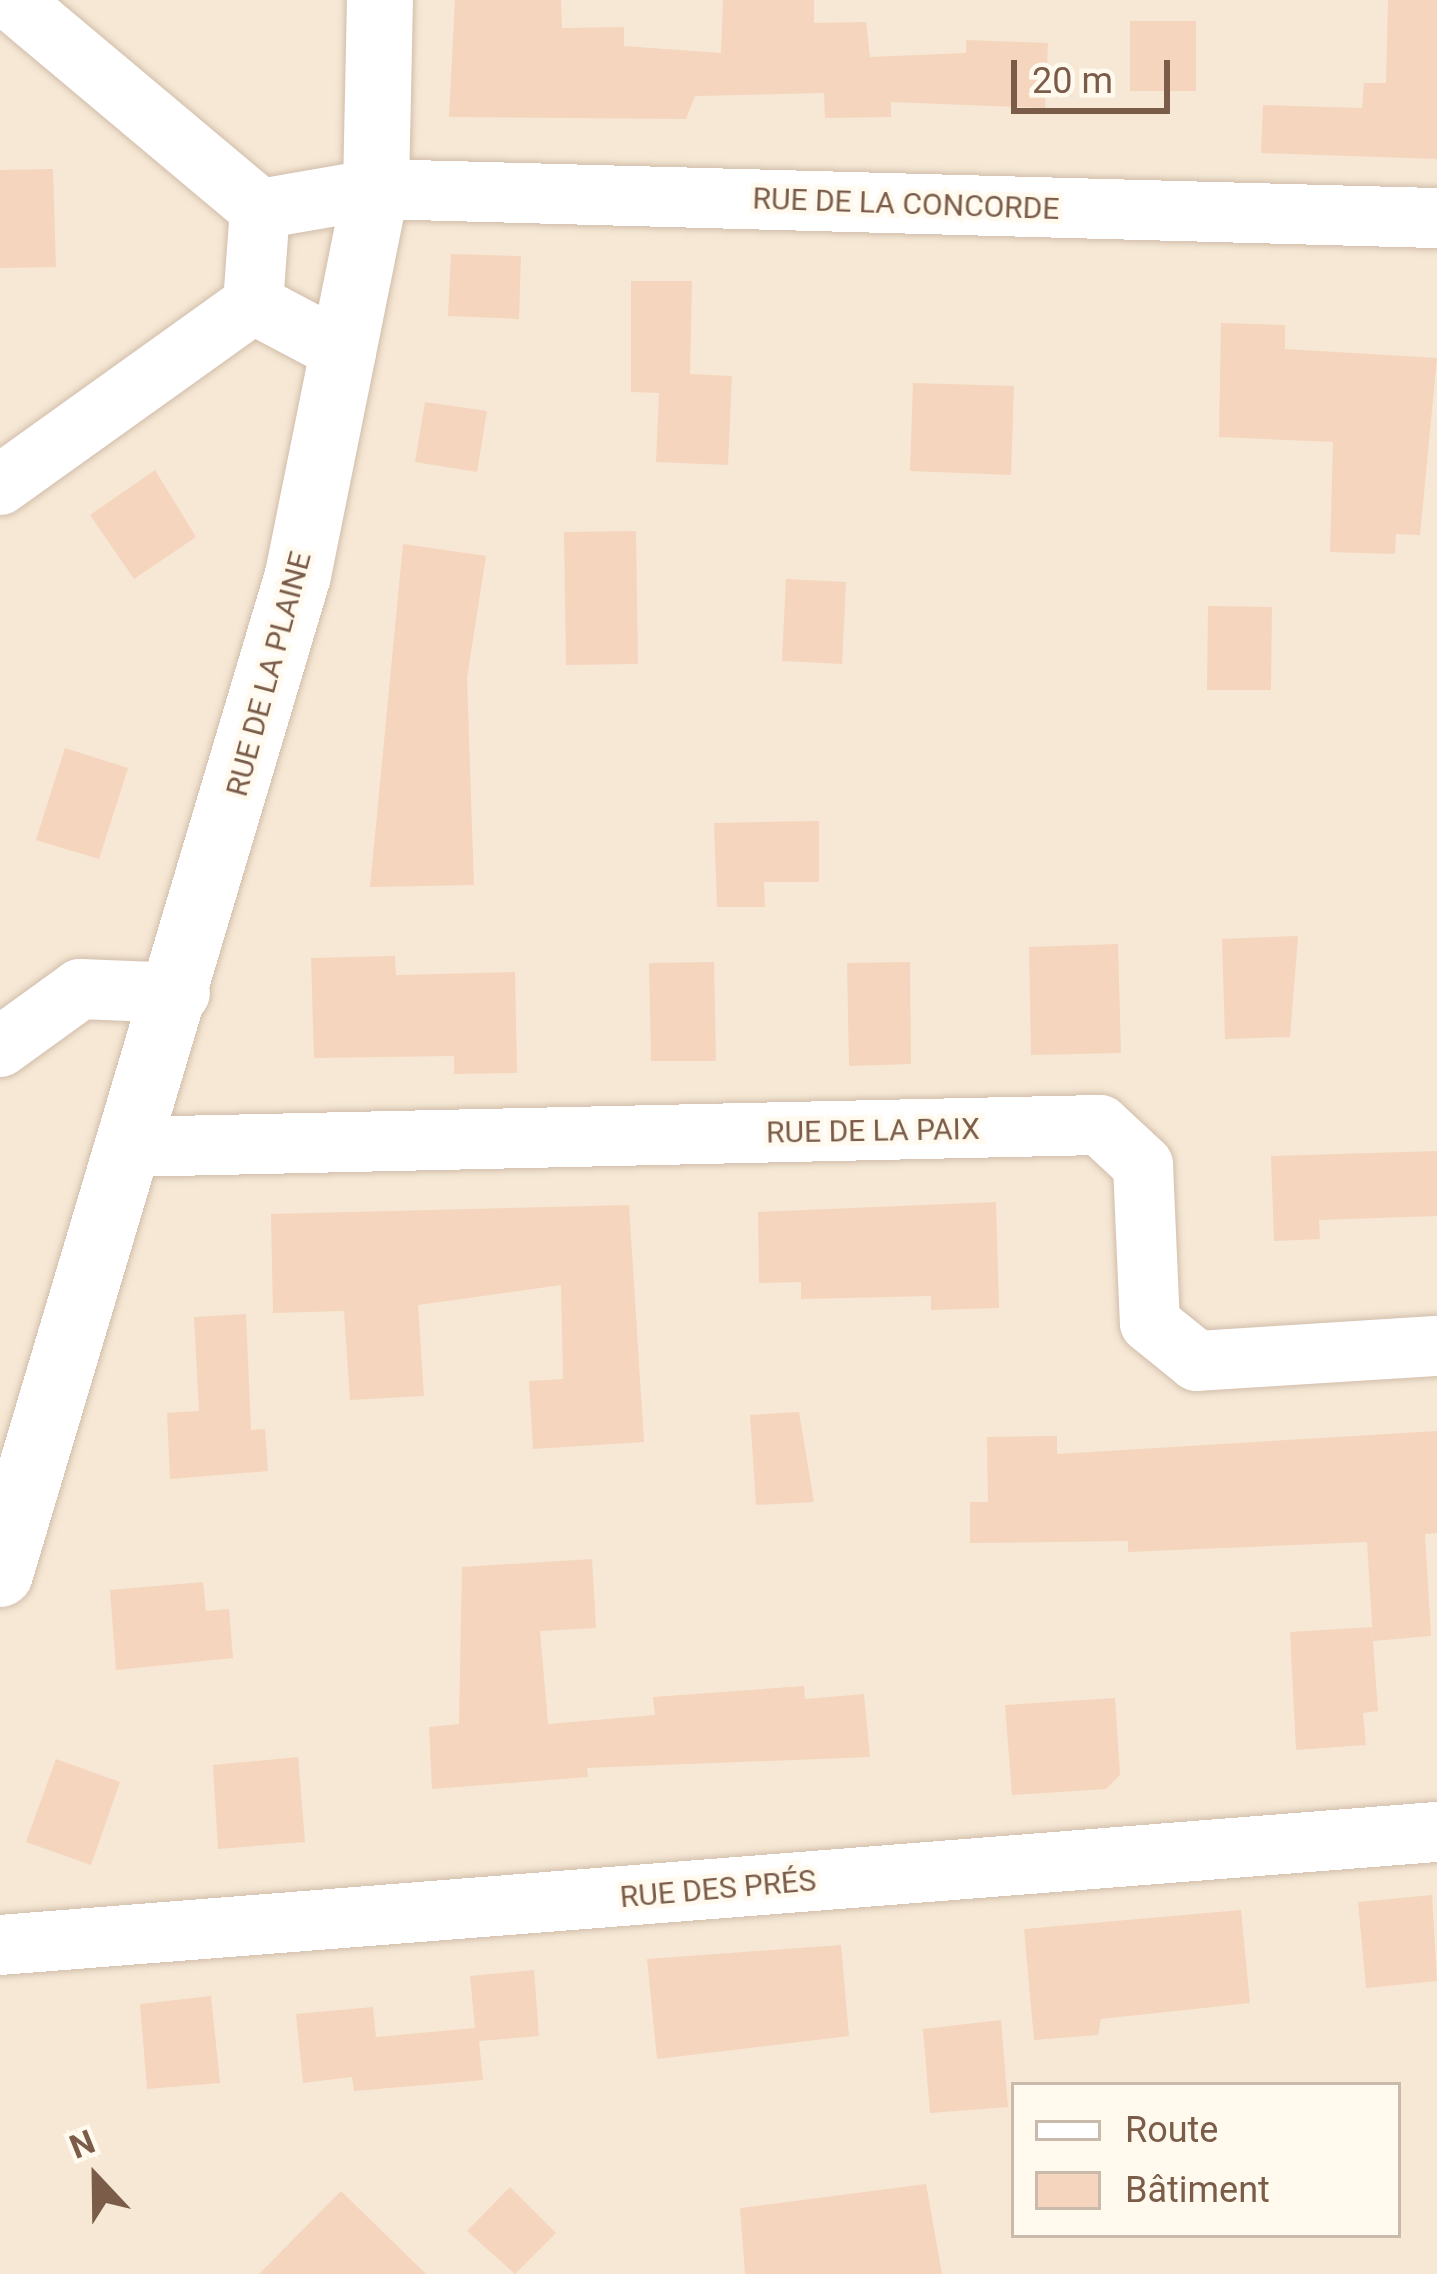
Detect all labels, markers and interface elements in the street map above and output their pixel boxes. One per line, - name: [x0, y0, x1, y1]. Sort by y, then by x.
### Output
- scale bar: [1017, 36, 1176, 110]
- text: 20 m: [1032, 60, 1113, 102]
- street label: RUE DE LA CONCORDE: [752, 181, 1060, 227]
- street label: RUE DE LA PLAINE: [219, 548, 319, 800]
- street label: RUE DE LA PAIX: [766, 1111, 980, 1151]
- street label: RUE DES PRÉS: [618, 1862, 818, 1916]
- legend: [1011, 2082, 1401, 2238]
- text: Route: [1125, 2109, 1218, 2151]
- north arrow: [36, 2118, 156, 2238]
- text: N: [64, 2122, 100, 2167]
- text: Bâtiment: [1125, 2169, 1270, 2211]

